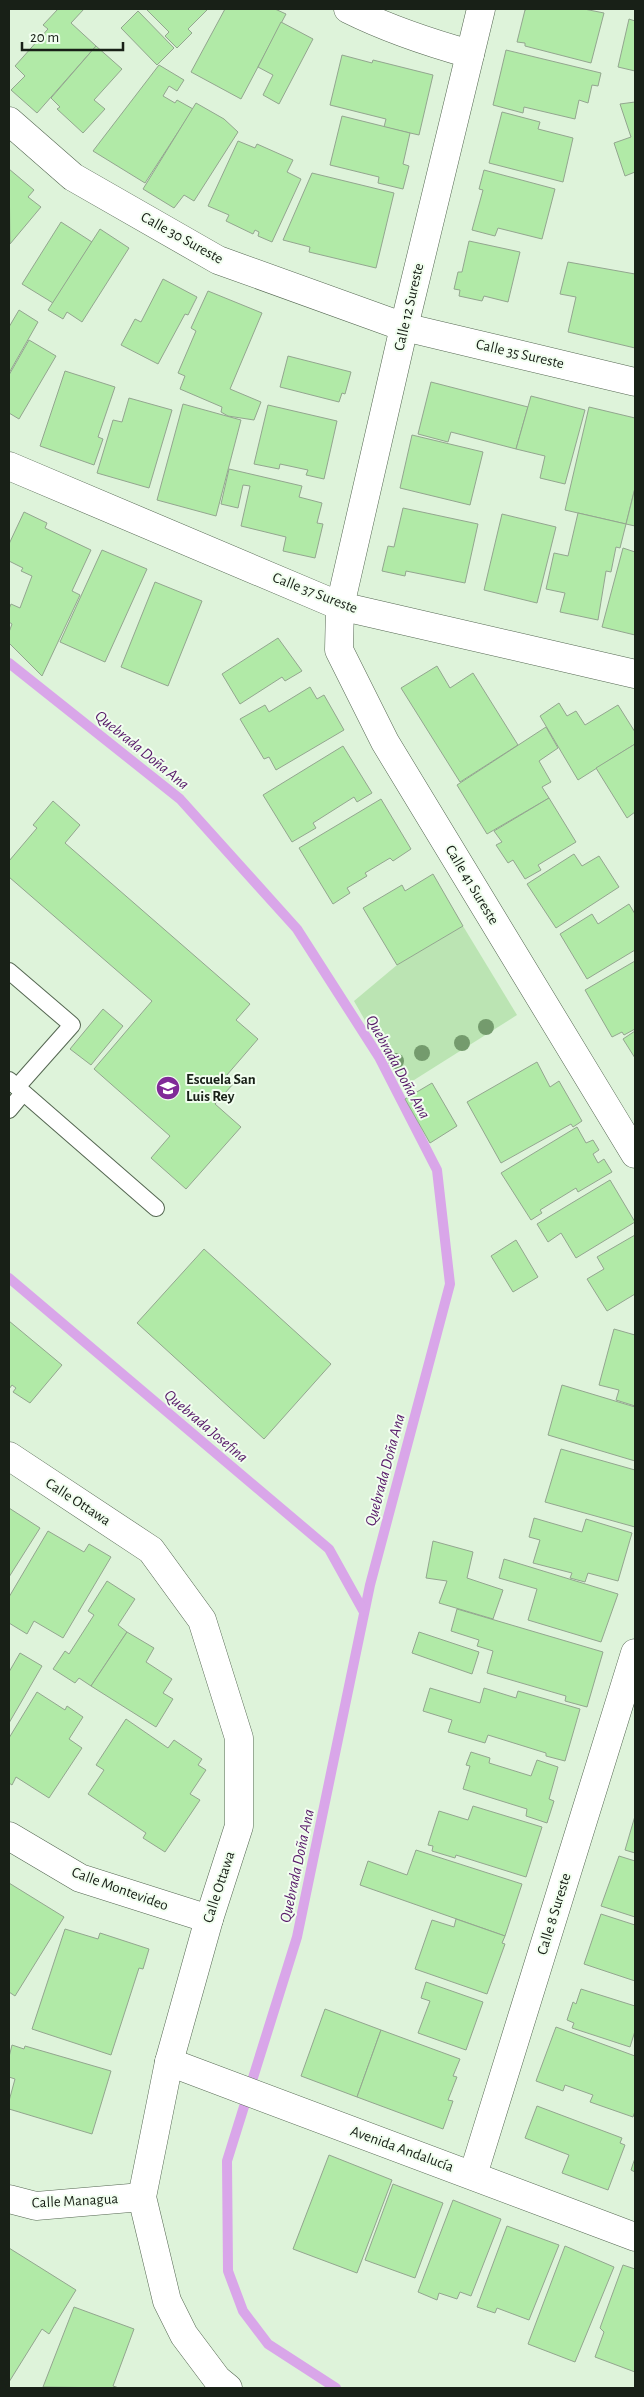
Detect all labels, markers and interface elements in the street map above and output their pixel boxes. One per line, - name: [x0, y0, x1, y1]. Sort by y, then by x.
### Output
- scale bar: [22, 20, 124, 52]
- text: 20 m: [30, 30, 59, 45]
- street label: Calle 30 Sureste: [138, 209, 226, 267]
- street label: Calle 12 Sureste: [392, 262, 426, 352]
- street label: Calle 35 Sureste: [475, 337, 566, 371]
- street label: Calle 37 Sureste: [270, 570, 360, 616]
- water label: Quebrada Doña Ana: [91, 707, 192, 793]
- street label: Calle 41 Sureste: [442, 843, 502, 927]
- water label: Quebrada Doña Ana: [362, 1013, 433, 1122]
- place label: Escuela San Luis Rey: [186, 1072, 256, 1104]
- school or university icon: Escuela San Luis Rey: [155, 1075, 181, 1101]
- water label: Quebrada Josefina: [161, 1387, 251, 1466]
- water label: Quebrada Doña Ana: [362, 1412, 409, 1528]
- street label: Calle Ottawa: [43, 1476, 113, 1529]
- water label: Quebrada Doña Ana: [277, 1808, 318, 1924]
- street label: Calle Ottawa: [200, 1849, 238, 1925]
- street label: Calle Montevideo: [70, 1865, 170, 1913]
- street label: Calle 8 Sureste: [534, 1871, 574, 1957]
- street label: Avenida Andalucía: [348, 2123, 456, 2175]
- street label: Calle Managua: [31, 2191, 119, 2211]

